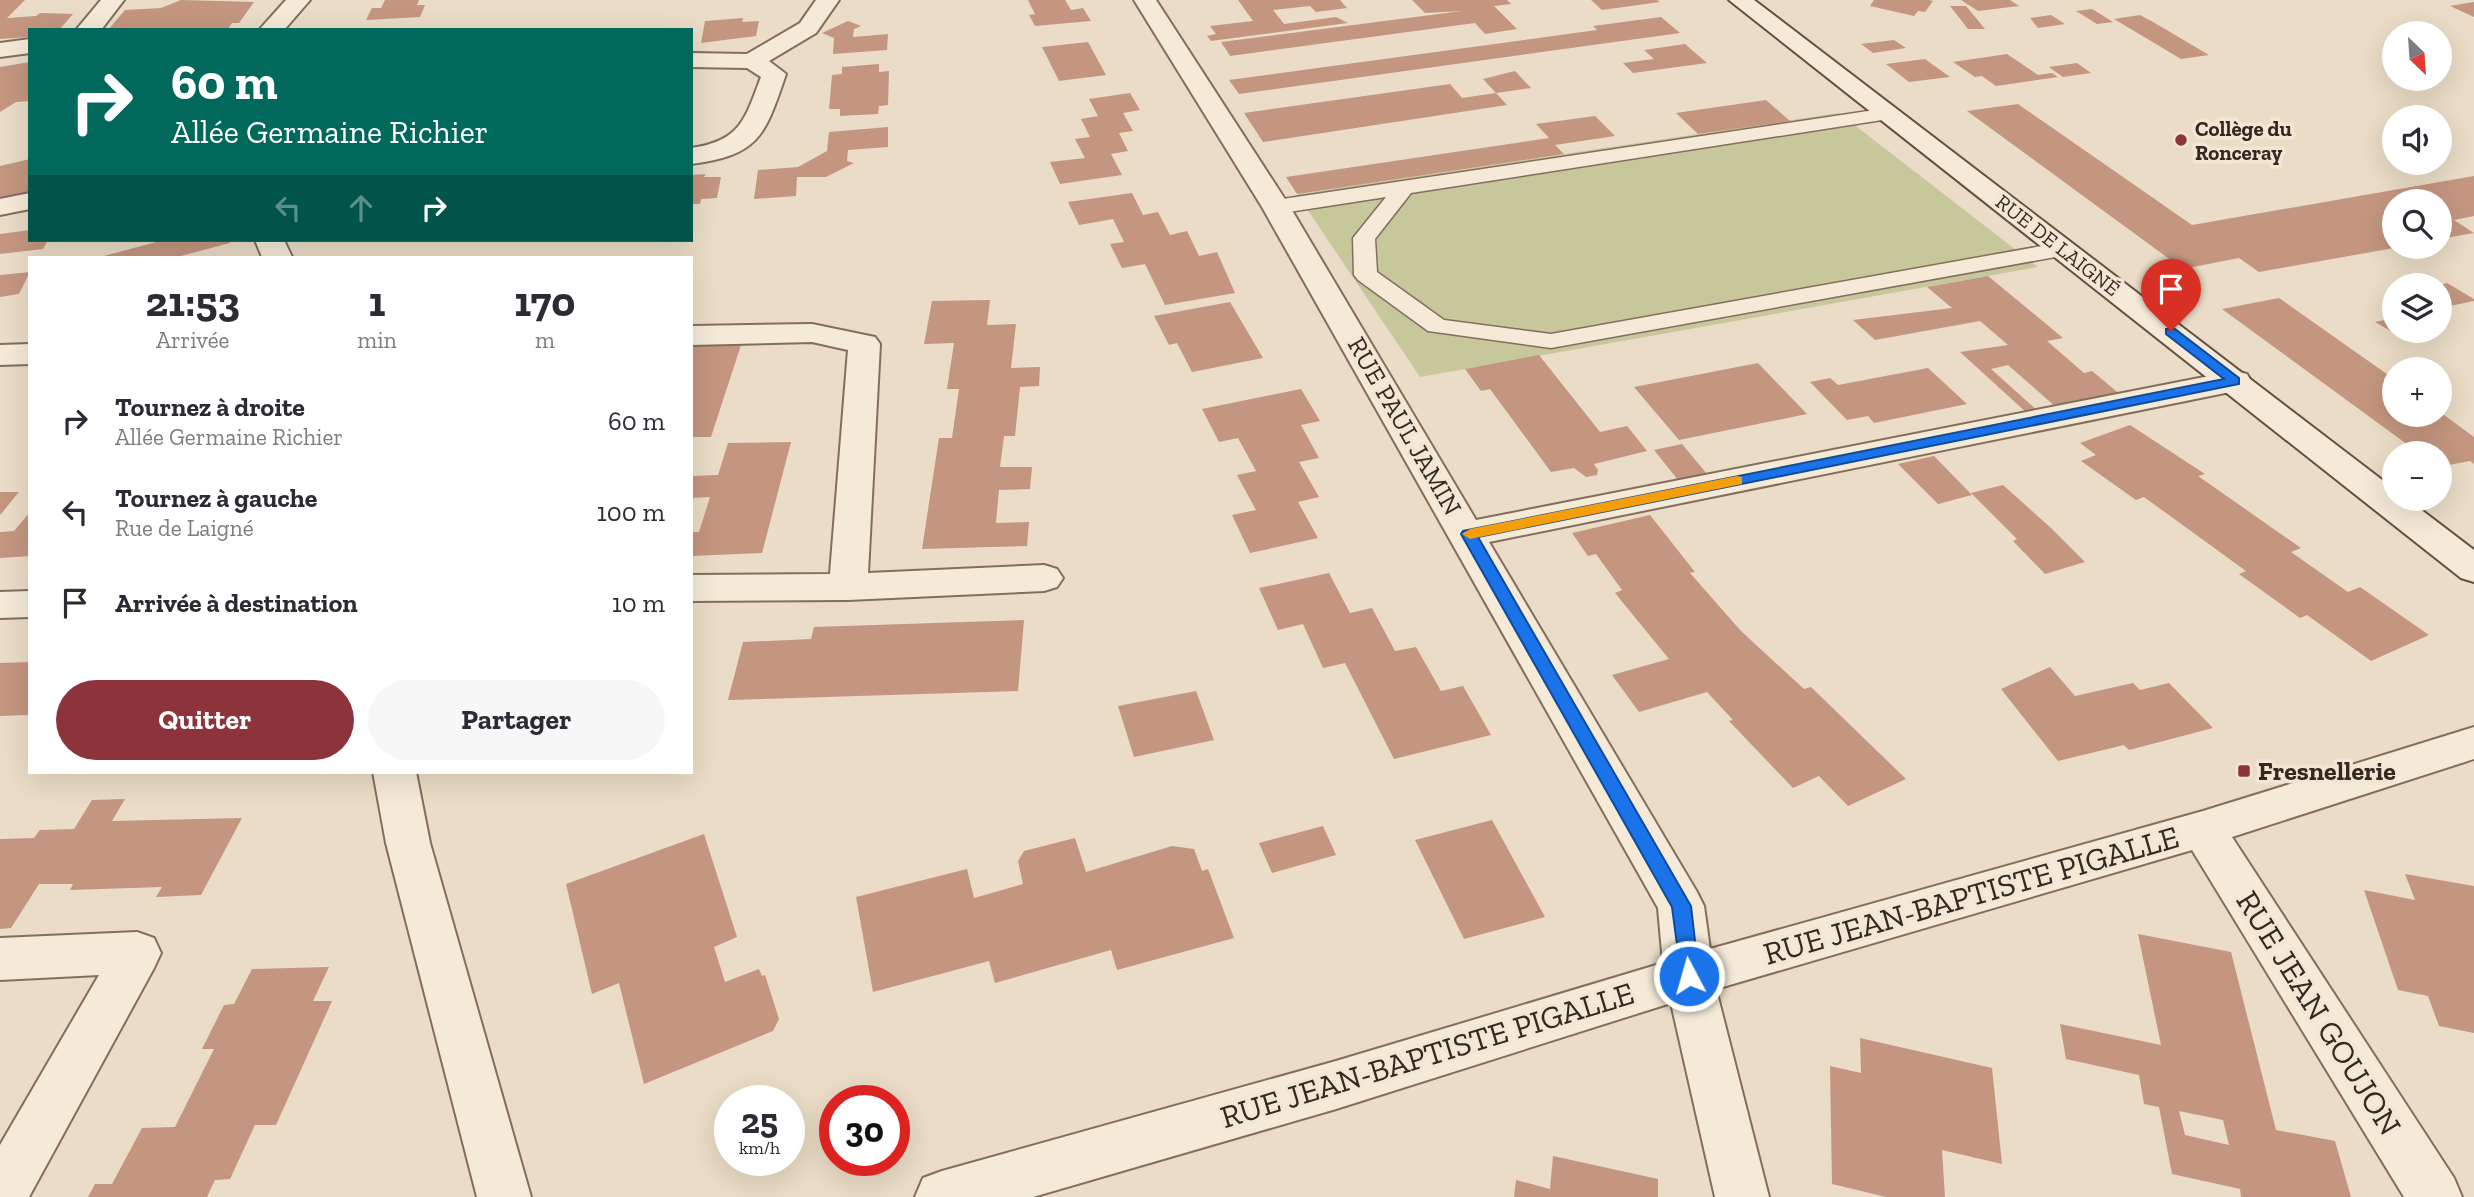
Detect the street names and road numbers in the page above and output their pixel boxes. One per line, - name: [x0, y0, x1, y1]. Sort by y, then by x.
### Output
- street label: RUE DE LAIGNÉ: [1991, 189, 2125, 301]
- street label: RUE PAUL JAMIN: [1341, 331, 1469, 521]
- street label: RUE JEAN-BAPTISTE PIGALLE: [1759, 817, 2183, 973]
- street label: RUE JEAN GOUJON: [2228, 884, 2410, 1142]
- street label: RUE JEAN-BAPTISTE PIGALLE: [1216, 974, 1638, 1136]

